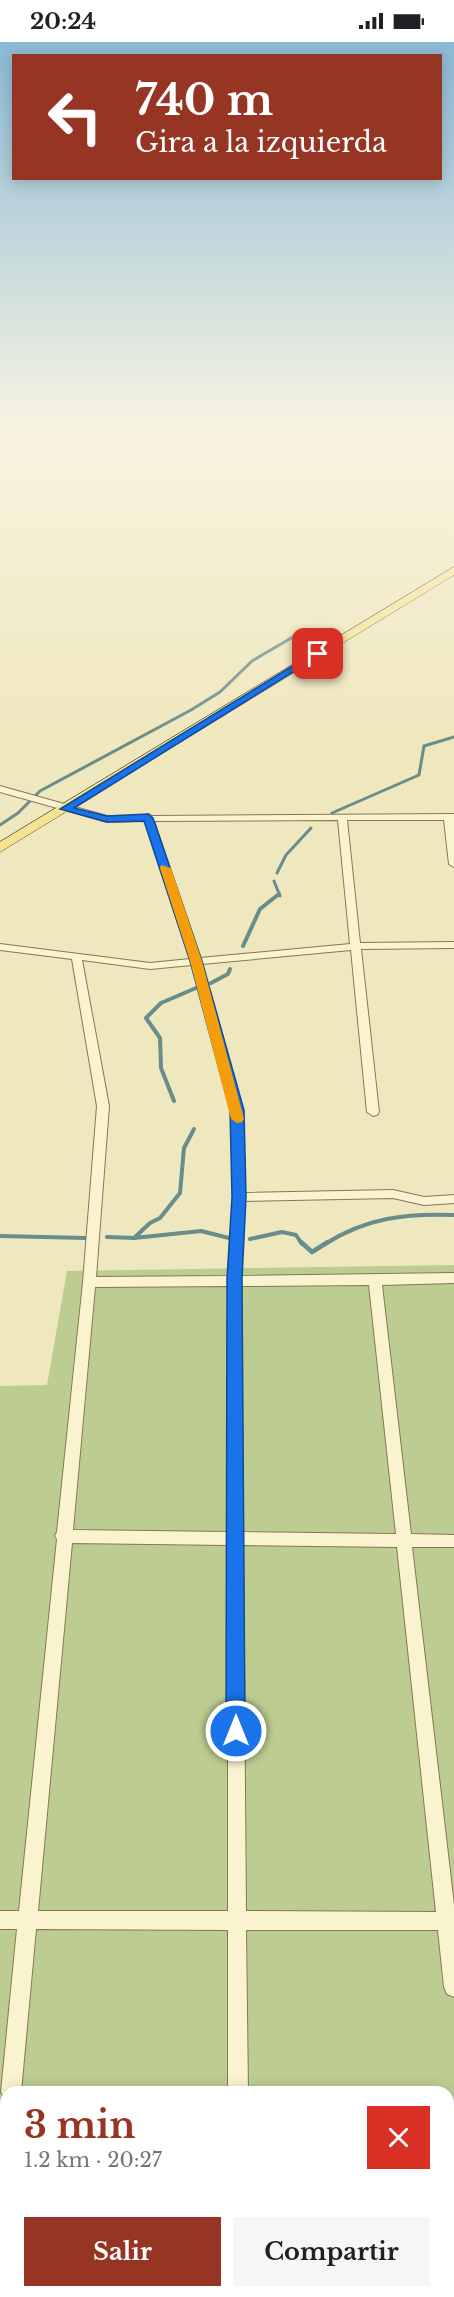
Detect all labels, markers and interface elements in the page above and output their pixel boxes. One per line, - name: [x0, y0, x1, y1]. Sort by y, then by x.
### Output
- text: 20:24: [30, 8, 96, 35]
- text: 740 m: [135, 74, 273, 126]
- icon: left: [36, 78, 114, 156]
- text: Gira a la izquierda: [135, 126, 387, 159]
- pin: [292, 628, 343, 679]
- icon: arrive: [301, 637, 334, 670]
- position arrow: [204, 1699, 268, 1763]
- text: 3 min: [24, 2103, 136, 2148]
- button: close: [367, 2106, 430, 2169]
- text: 1.2 km · 20:27: [24, 2148, 162, 2172]
- button: Salir: [24, 2217, 221, 2286]
- button: Compartir: [233, 2217, 430, 2286]

